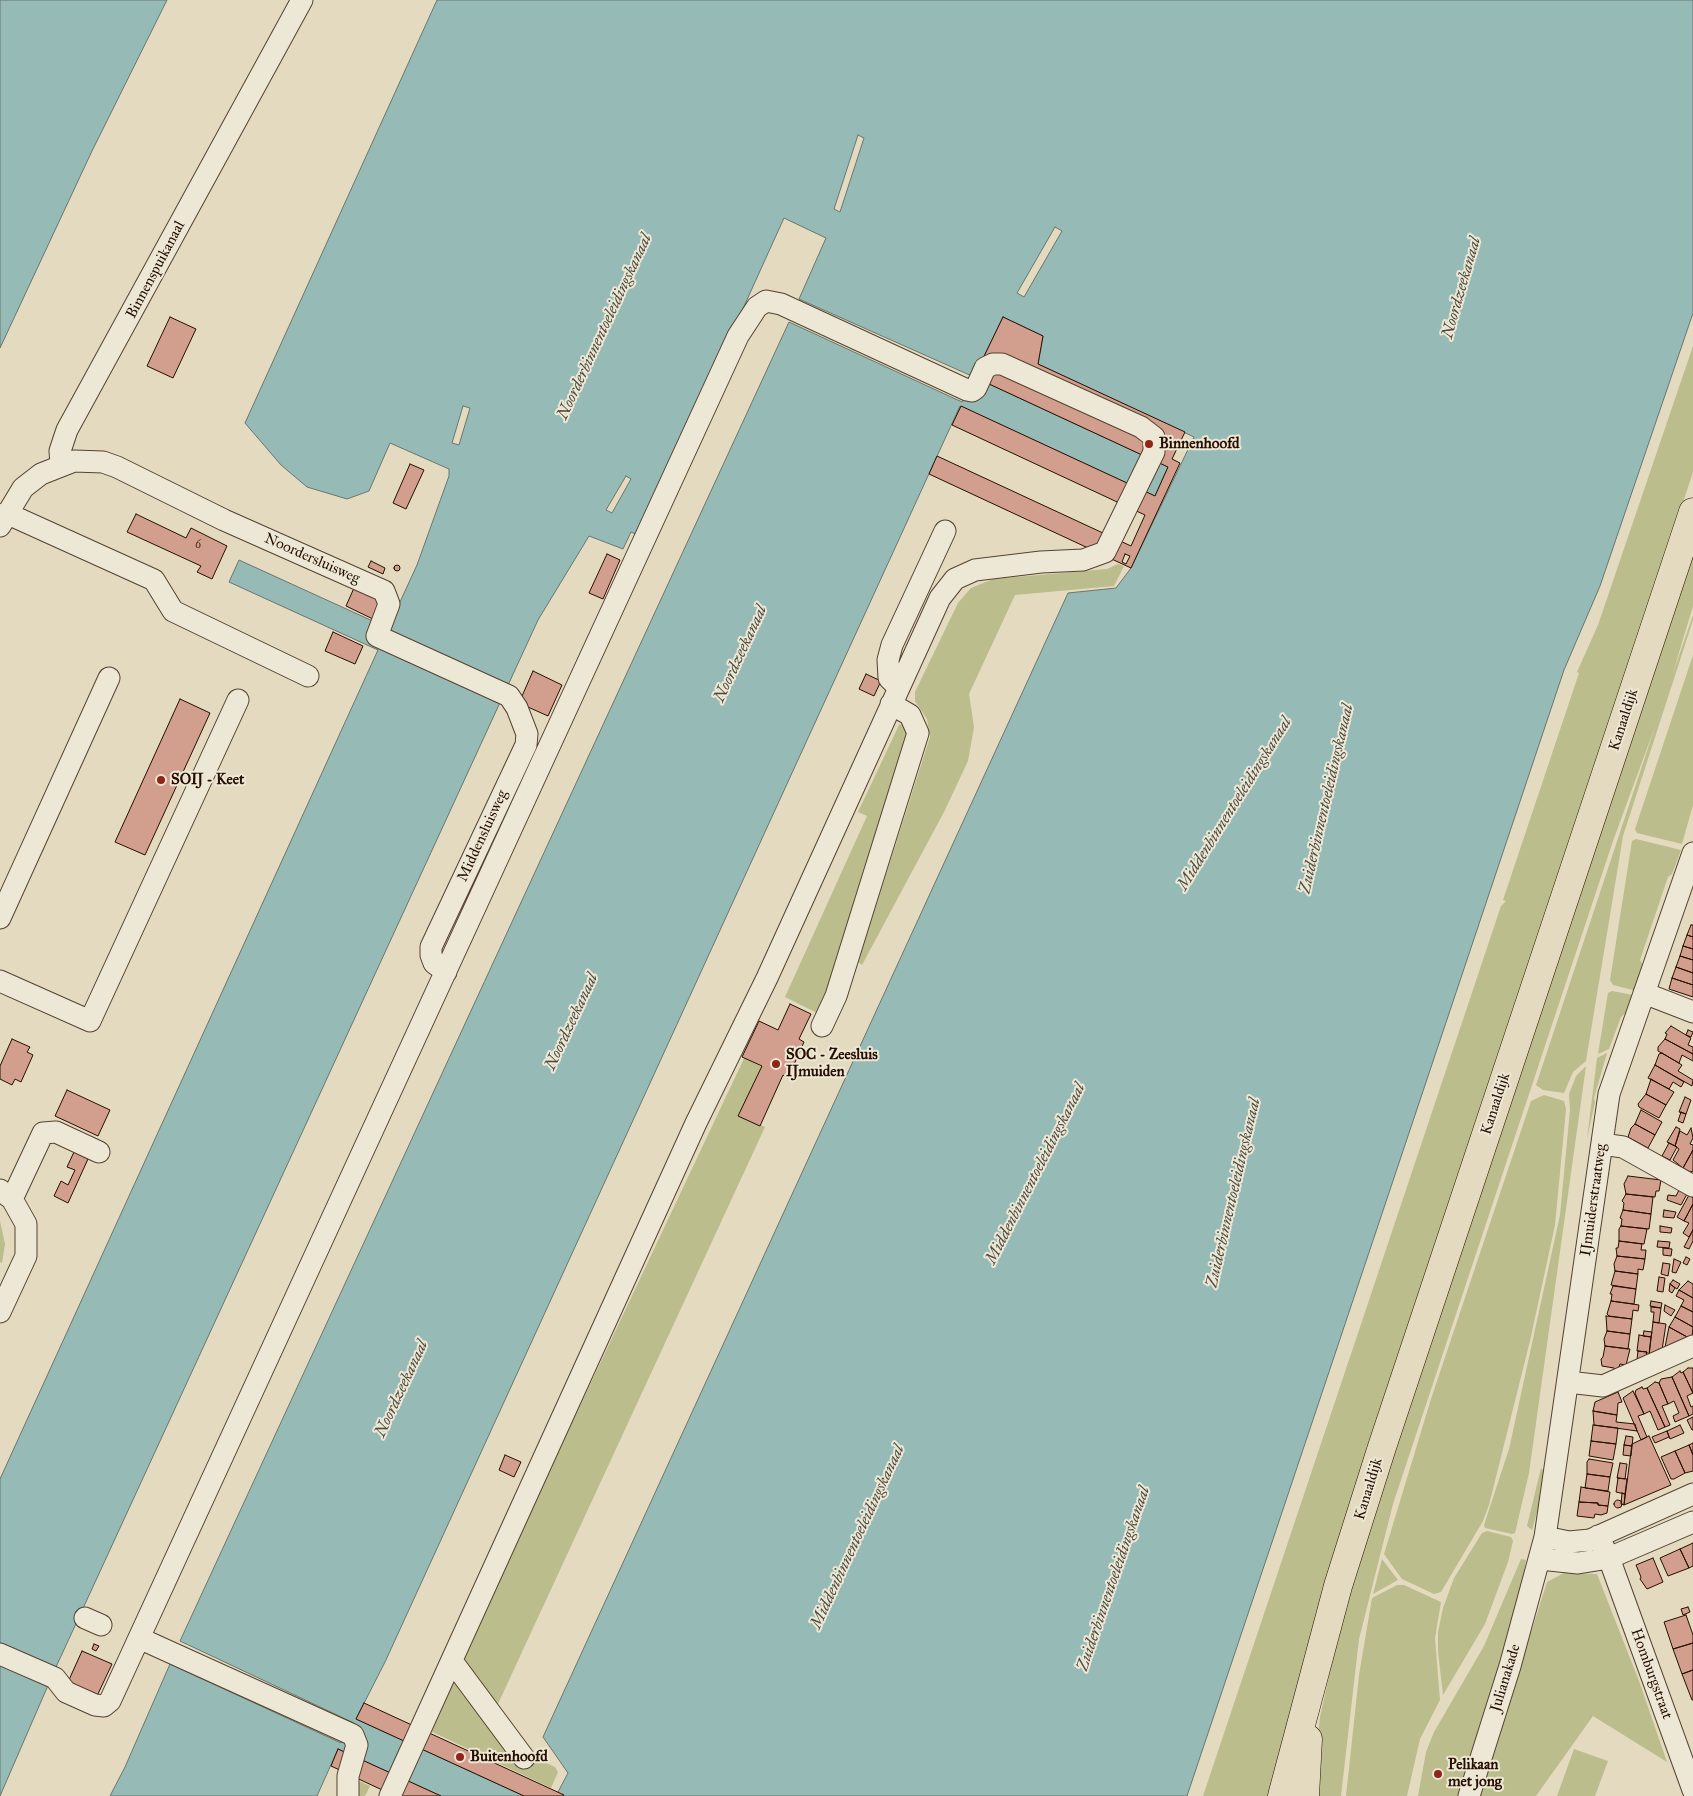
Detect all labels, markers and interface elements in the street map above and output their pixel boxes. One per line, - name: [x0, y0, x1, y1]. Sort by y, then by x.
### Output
- street label: Binnenspuikanaal: [123, 218, 189, 322]
- water label: Noorderbinnentoeleidingskanaal: [554, 231, 656, 423]
- water label: Noordzeekanaal: [1438, 235, 1486, 341]
- place label: Binnenhoofd: [1159, 435, 1240, 453]
- marker: Binnenhoofd: [1143, 438, 1155, 450]
- street label: Noordersluisweg: [261, 530, 363, 588]
- house number: 6: [195, 538, 201, 552]
- water label: Noordzeekanaal: [710, 603, 772, 705]
- street label: Kanaaldijk: [1606, 687, 1642, 753]
- water label: Zuiderbinnentoeleidingskanaal: [1296, 702, 1358, 896]
- water label: Middenbinnentoeleidingskanaal: [1174, 714, 1296, 894]
- place label: SOIJ - Keet: [171, 771, 244, 789]
- marker: SOIJ - Keet: [155, 774, 167, 786]
- street label: Middensluisweg: [454, 787, 512, 885]
- water label: Noordzeekanaal: [541, 971, 603, 1073]
- place label: SOC - Zeesluis IJmuiden: [786, 1046, 878, 1081]
- marker: SOC - Zeesluis IJmuiden: [770, 1058, 782, 1070]
- street label: Kanaaldijk: [1478, 1071, 1514, 1137]
- water label: Middenbinnentoeleidingskanaal: [982, 1080, 1090, 1268]
- water label: Zuiderbinnentoeleidingskanaal: [1203, 1096, 1265, 1290]
- street label: IJmuiderstraatweg: [1577, 1143, 1611, 1257]
- water label: Noordzeekanaal: [371, 1338, 433, 1440]
- water label: Middenbinnentoeleidingskanaal: [807, 1442, 909, 1632]
- street label: Kanaaldijk: [1351, 1456, 1387, 1522]
- water label: Zuiderbinnentoeleidingskanaal: [1073, 1484, 1155, 1674]
- street label: Homburgstraat: [1626, 1626, 1676, 1722]
- street label: Julianakade: [1487, 1642, 1525, 1714]
- place label: Buitenhoofd: [470, 1748, 548, 1766]
- marker: Buitenhoofd: [454, 1751, 466, 1763]
- place label: Pelikaan met jong: [1448, 1756, 1502, 1791]
- marker: Pelikaan met jong: [1432, 1768, 1444, 1780]

